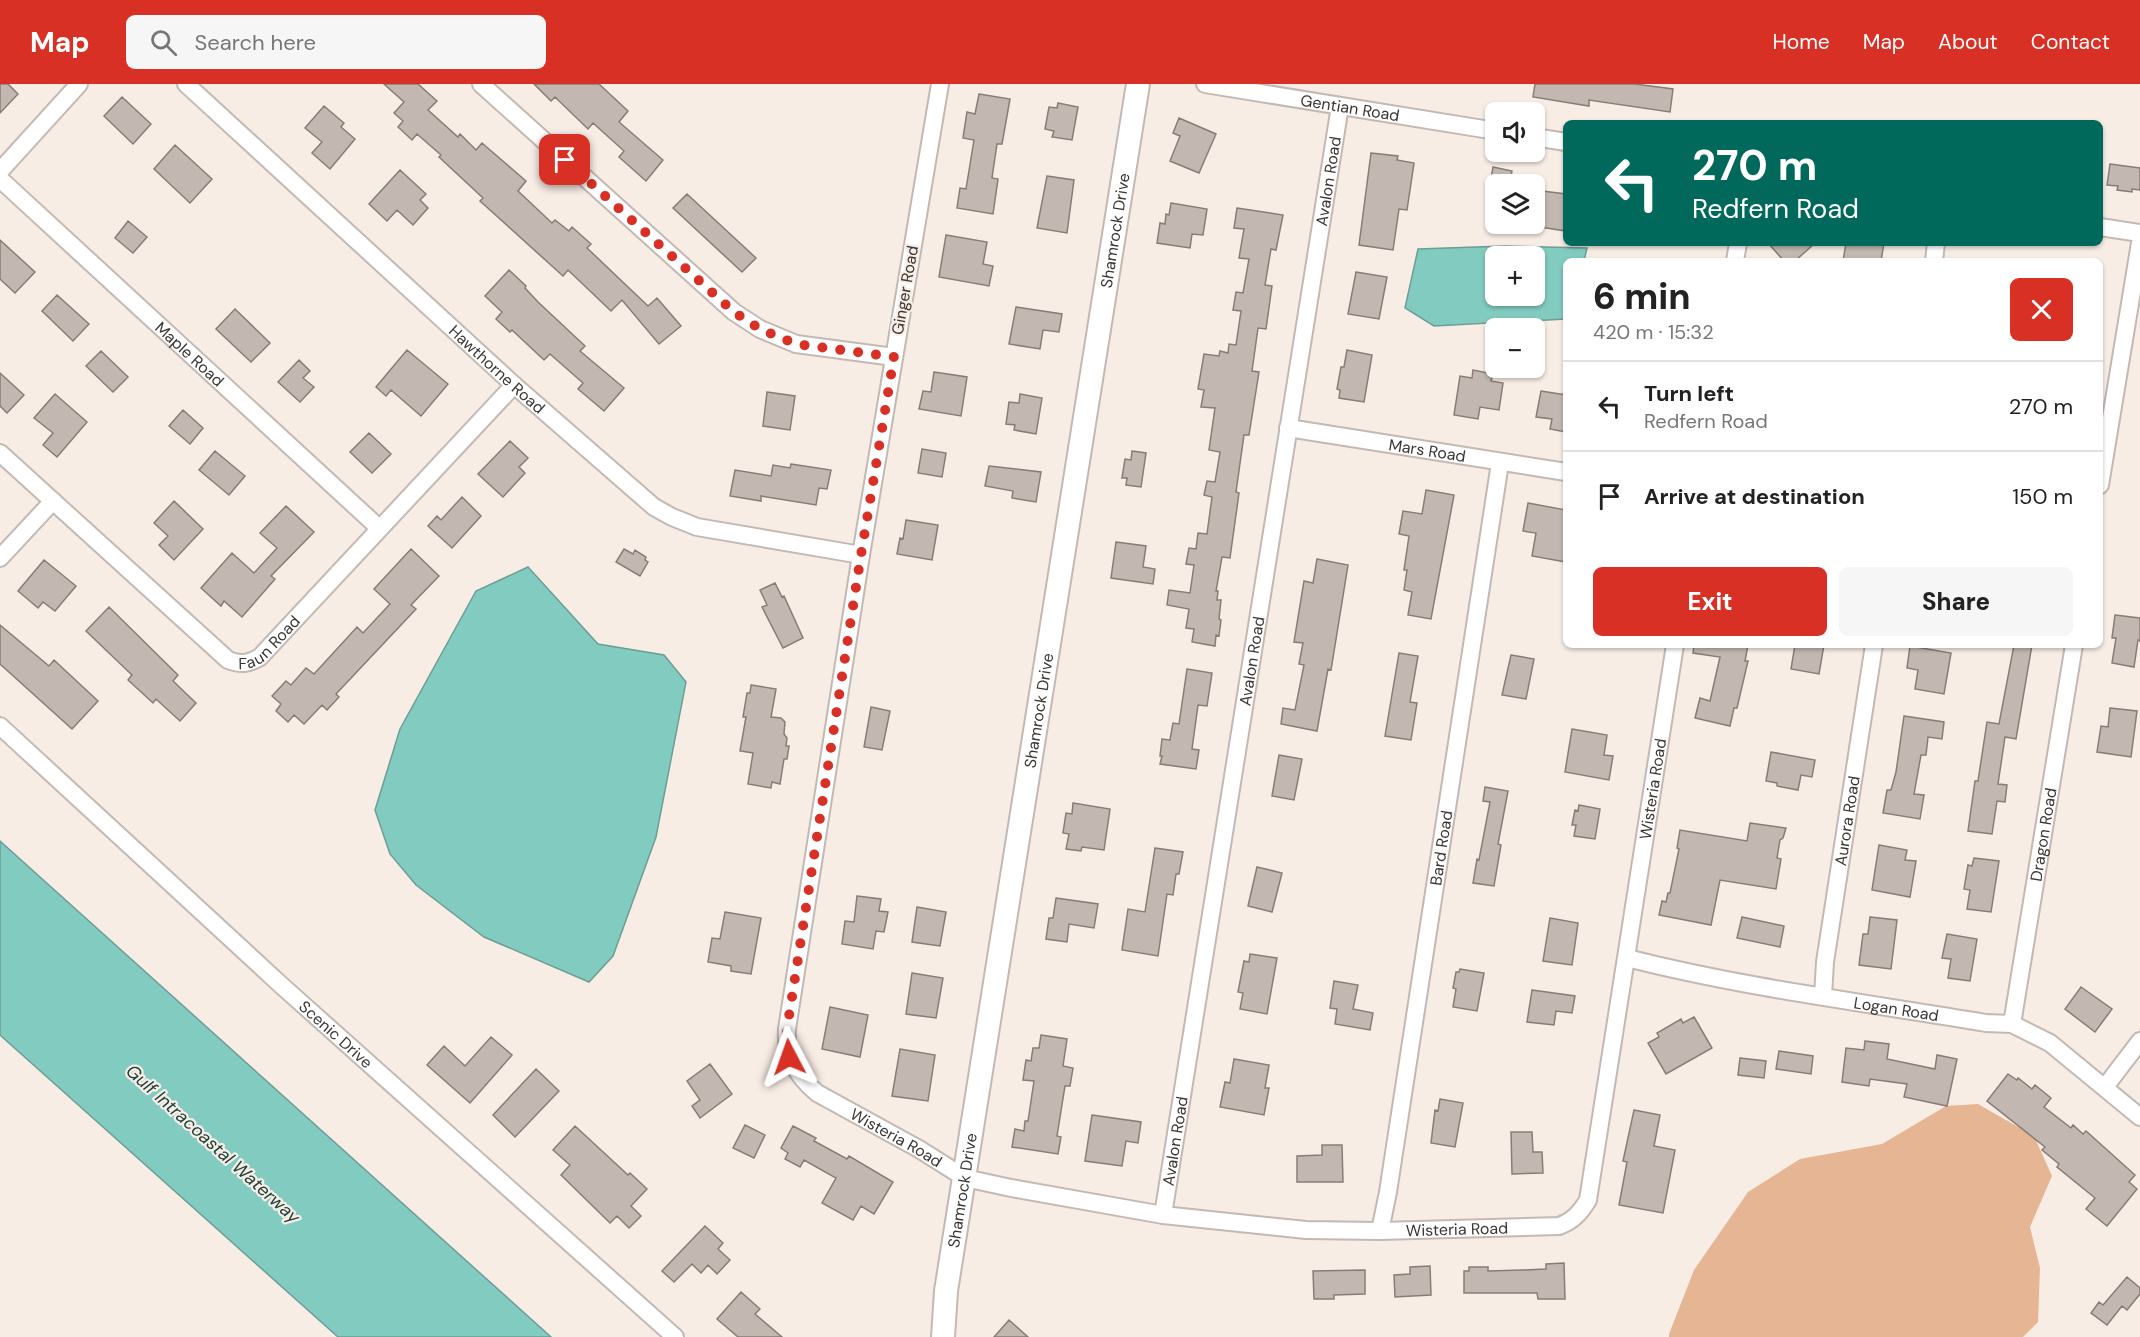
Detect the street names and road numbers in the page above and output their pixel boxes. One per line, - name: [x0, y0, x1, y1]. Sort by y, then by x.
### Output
- street label: Gentian Road: [1299, 89, 1401, 126]
- street label: Avalon Road: [1311, 135, 1346, 227]
- street label: Shamrock Drive: [1095, 171, 1134, 289]
- street label: Ginger Road: [887, 244, 923, 336]
- street label: Maple Road: [151, 317, 229, 391]
- street label: Hawthorne Road: [445, 320, 550, 418]
- street label: Mars Road: [1387, 434, 1467, 466]
- street label: Faun Road: [238, 611, 304, 674]
- street label: Avalon Road: [1234, 615, 1269, 707]
- street label: Shamrock Drive: [1019, 651, 1058, 769]
- street label: Wisteria Road: [1634, 737, 1671, 841]
- street label: Aurora Road: [1830, 774, 1864, 867]
- street label: Dragon Road: [2025, 786, 2061, 883]
- street label: Bard Road: [1425, 809, 1457, 887]
- street label: Logan Road: [1852, 992, 1940, 1026]
- street label: Scenic Drive: [295, 996, 377, 1073]
- street label: Avalon Road: [1157, 1095, 1192, 1187]
- street label: Wisteria Road: [847, 1103, 946, 1172]
- street label: Shamrock Drive: [943, 1131, 981, 1249]
- street label: Wisteria Road: [1406, 1217, 1508, 1241]

